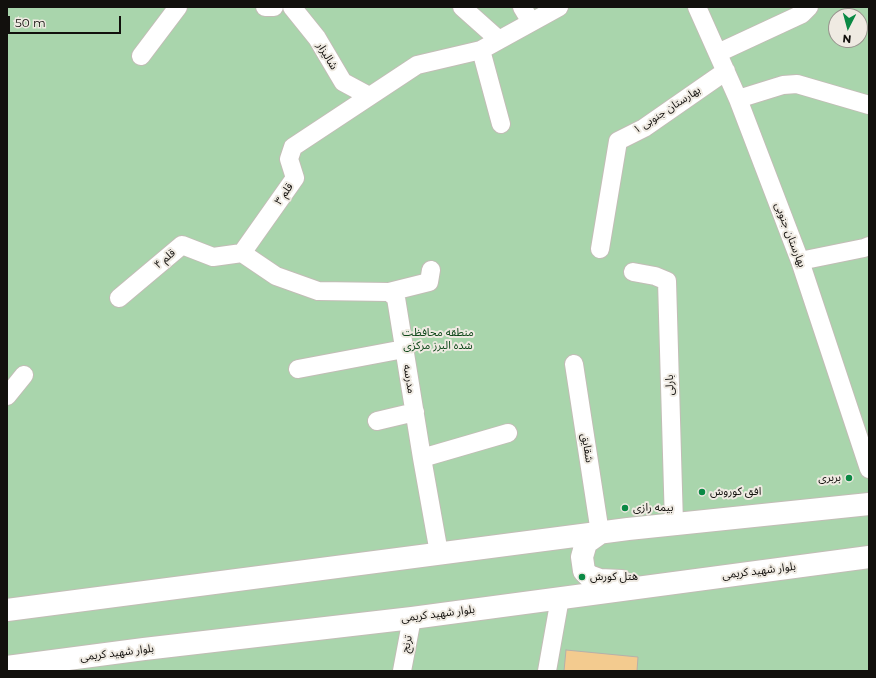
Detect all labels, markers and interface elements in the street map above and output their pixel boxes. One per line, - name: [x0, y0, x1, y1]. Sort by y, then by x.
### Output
- scale bar: [10, 8, 123, 34]
- north arrow: [828, 8, 868, 48]
- text: 50 m: [15, 15, 46, 30]
- text: N: [842, 32, 852, 46]
- street label: شالیزار: [314, 40, 340, 72]
- street label: بهارستان جنوبی ۱: [631, 83, 703, 137]
- street label: قلم ۳: [272, 181, 296, 207]
- street label: بهارستان جنوبی: [772, 201, 808, 269]
- street label: قلم ۴: [152, 246, 178, 272]
- park label: منطقه محافظت شده البرز مرکزی: [402, 326, 474, 352]
- street label: مدرسه: [400, 363, 418, 395]
- street label: بارلی: [663, 374, 677, 396]
- street label: شقایق: [578, 432, 596, 464]
- place label: بربری: [818, 471, 841, 485]
- marker: بربری: [844, 473, 854, 483]
- place label: افق کوروش: [710, 485, 761, 499]
- marker: افق کوروش: [697, 487, 707, 497]
- place label: بیمه رازی: [633, 501, 673, 515]
- marker: بیمه رازی: [620, 503, 630, 513]
- street label: بلوار شهید کریمی: [721, 560, 797, 582]
- place label: هتل کورش: [590, 570, 638, 584]
- marker: هتل کورش: [577, 572, 587, 582]
- street label: بلوار شهید کریمی: [400, 603, 476, 625]
- street label: ترنج: [399, 634, 415, 654]
- street label: بلوار شهید کریمی: [79, 642, 155, 664]

